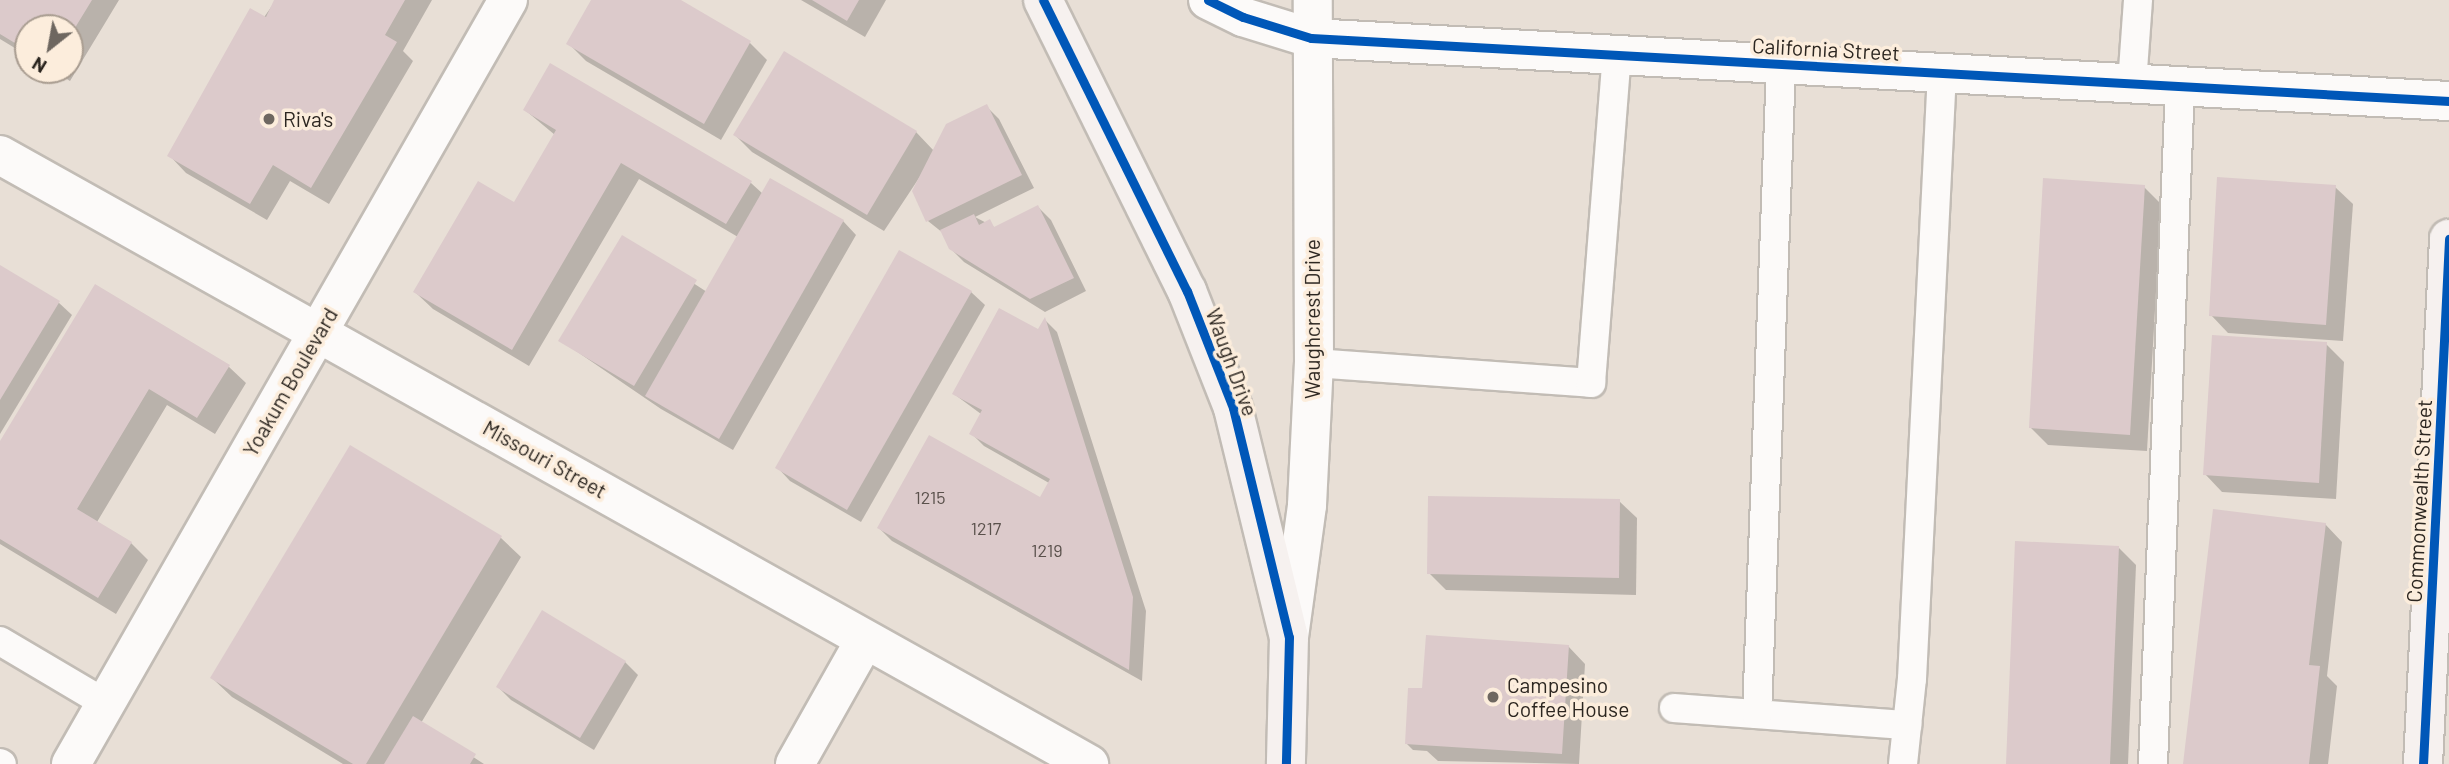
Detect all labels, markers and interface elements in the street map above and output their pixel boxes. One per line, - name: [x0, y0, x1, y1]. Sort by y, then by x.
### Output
- north arrow: [14, 14, 84, 84]
- street label: California Street: [1751, 33, 1901, 65]
- text: N: [28, 53, 50, 79]
- place label: Riva's: [283, 106, 333, 132]
- marker: Riva's: [261, 111, 277, 127]
- street label: Waughcrest Drive: [1299, 239, 1325, 399]
- street label: Yoakum Boulevard: [237, 303, 343, 461]
- street label: Waugh Drive: [1201, 305, 1263, 419]
- street label: Commonwealth Street: [2401, 399, 2437, 603]
- street label: Missouri Street: [479, 415, 611, 503]
- house number: 1215: [914, 486, 946, 508]
- house number: 1217: [971, 517, 1001, 539]
- house number: 1219: [1031, 539, 1063, 561]
- place label: Campesino Coffee House: [1507, 672, 1629, 722]
- marker: Campesino Coffee House: [1485, 689, 1501, 705]

